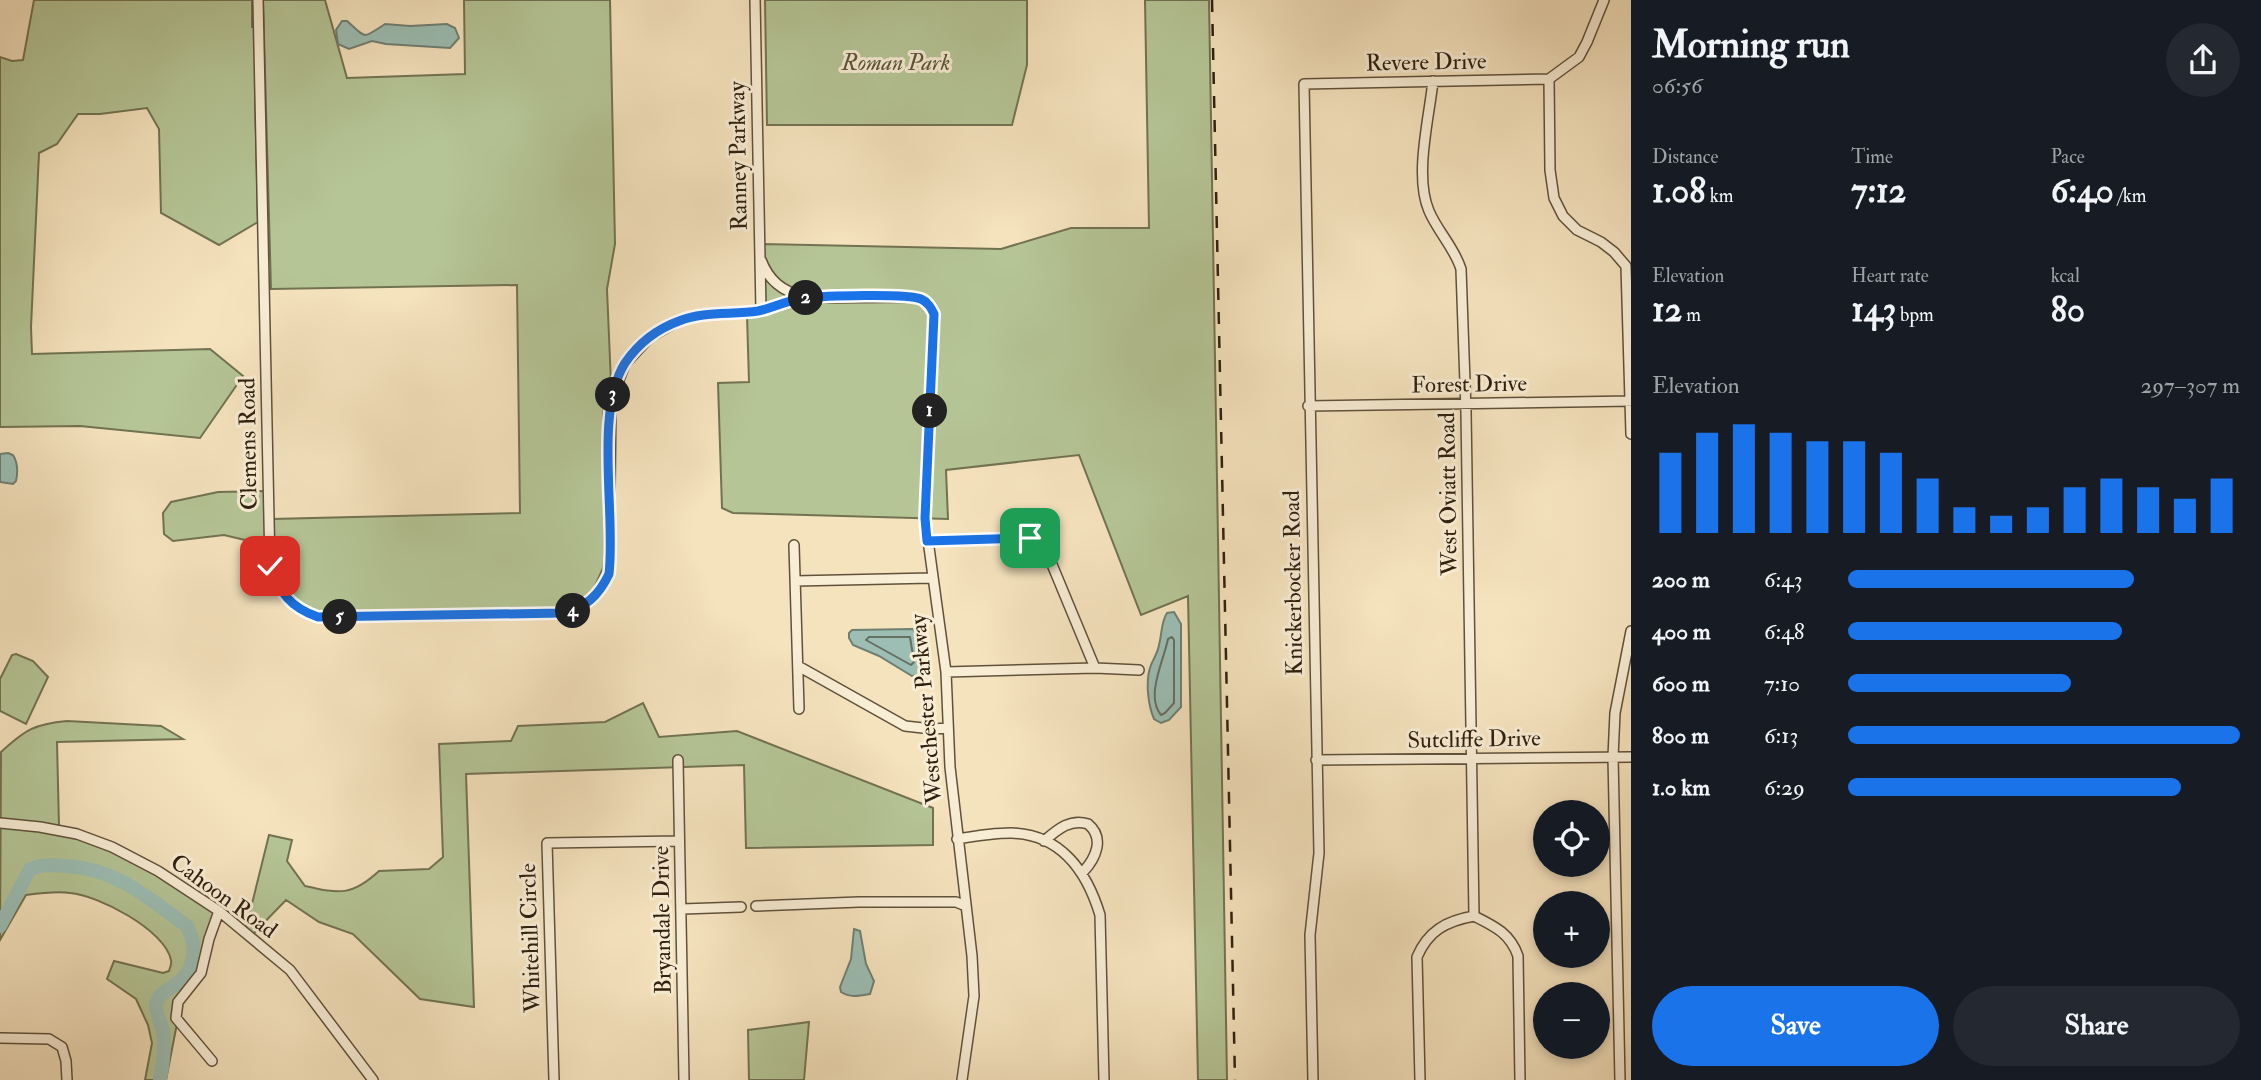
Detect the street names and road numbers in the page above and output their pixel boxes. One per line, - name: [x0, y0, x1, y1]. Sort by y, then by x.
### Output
- street label: Revere Drive: [1365, 46, 1487, 78]
- street label: Ranney Parkway: [722, 80, 754, 231]
- street label: Forest Drive: [1411, 368, 1528, 400]
- street label: Clemens Road: [232, 378, 264, 510]
- street label: West Oviatt Road: [1432, 412, 1464, 577]
- street label: Knickerbocker Road: [1277, 490, 1309, 676]
- street label: Westchester Parkway: [903, 612, 949, 806]
- street label: Sutcliffe Drive: [1407, 723, 1541, 755]
- street label: Bryandale Drive: [646, 845, 678, 994]
- street label: Cahoon Road: [165, 847, 283, 945]
- street label: Whitehill Circle: [513, 862, 547, 1014]

